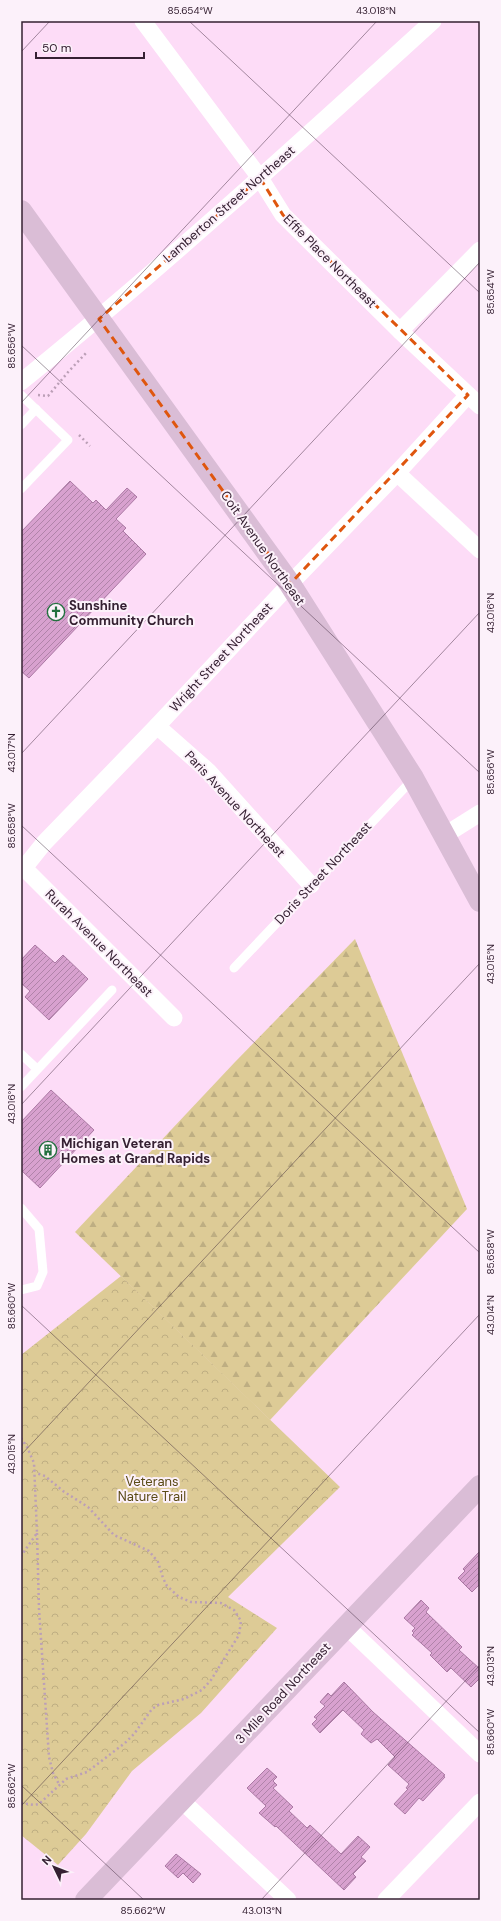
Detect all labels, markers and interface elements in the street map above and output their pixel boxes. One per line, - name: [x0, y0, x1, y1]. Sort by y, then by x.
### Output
- text: 85.654°W: [167, 4, 213, 17]
- text: 43.018°N: [356, 4, 396, 17]
- scale bar: [36, 34, 144, 60]
- text: 50 m: [42, 40, 71, 56]
- street label: Lamberton Street Northeast: [159, 142, 299, 266]
- street label: Effie Place Northeast: [280, 211, 380, 311]
- text: 85.654°W: [484, 269, 497, 315]
- text: 85.656°W: [5, 323, 18, 369]
- street label: Coit Avenue Northeast: [217, 487, 309, 609]
- text: 43.016°N: [484, 593, 497, 633]
- place label: Sunshine Community Church: [69, 597, 194, 629]
- street label: Wright Street Northeast: [166, 599, 276, 715]
- church icon: Sunshine Community Church: [46, 602, 66, 622]
- text: 43.017°N: [5, 733, 18, 773]
- street label: Paris Avenue Northeast: [181, 747, 289, 861]
- text: 85.656°W: [484, 749, 497, 795]
- text: 85.658°W: [5, 803, 18, 849]
- street label: Doris Street Northeast: [271, 818, 375, 928]
- street label: Rurah Avenue Northeast: [42, 886, 156, 1000]
- text: 43.015°N: [484, 944, 497, 984]
- text: 43.016°N: [5, 1084, 18, 1124]
- place label: Michigan Veteran Homes at Grand Rapids: [61, 1135, 210, 1167]
- building icon: Michigan Veteran Homes at Grand Rapids: [38, 1140, 58, 1160]
- text: 85.658°W: [484, 1229, 497, 1275]
- text: 85.660°W: [5, 1282, 18, 1329]
- text: 43.014°N: [484, 1295, 497, 1335]
- text: 43.015°N: [5, 1434, 18, 1474]
- park label: Veterans Nature Trail: [118, 1473, 186, 1505]
- street label: 3 Mile Road Northeast: [232, 1639, 334, 1747]
- text: 43.013°N: [484, 1646, 497, 1686]
- text: 85.660°W: [484, 1708, 497, 1755]
- text: 85.662°W: [5, 1763, 18, 1809]
- north arrow: [34, 1847, 74, 1887]
- text: N: [39, 1852, 55, 1868]
- text: 85.662°W: [120, 1904, 166, 1917]
- text: 43.013°N: [242, 1904, 282, 1917]

